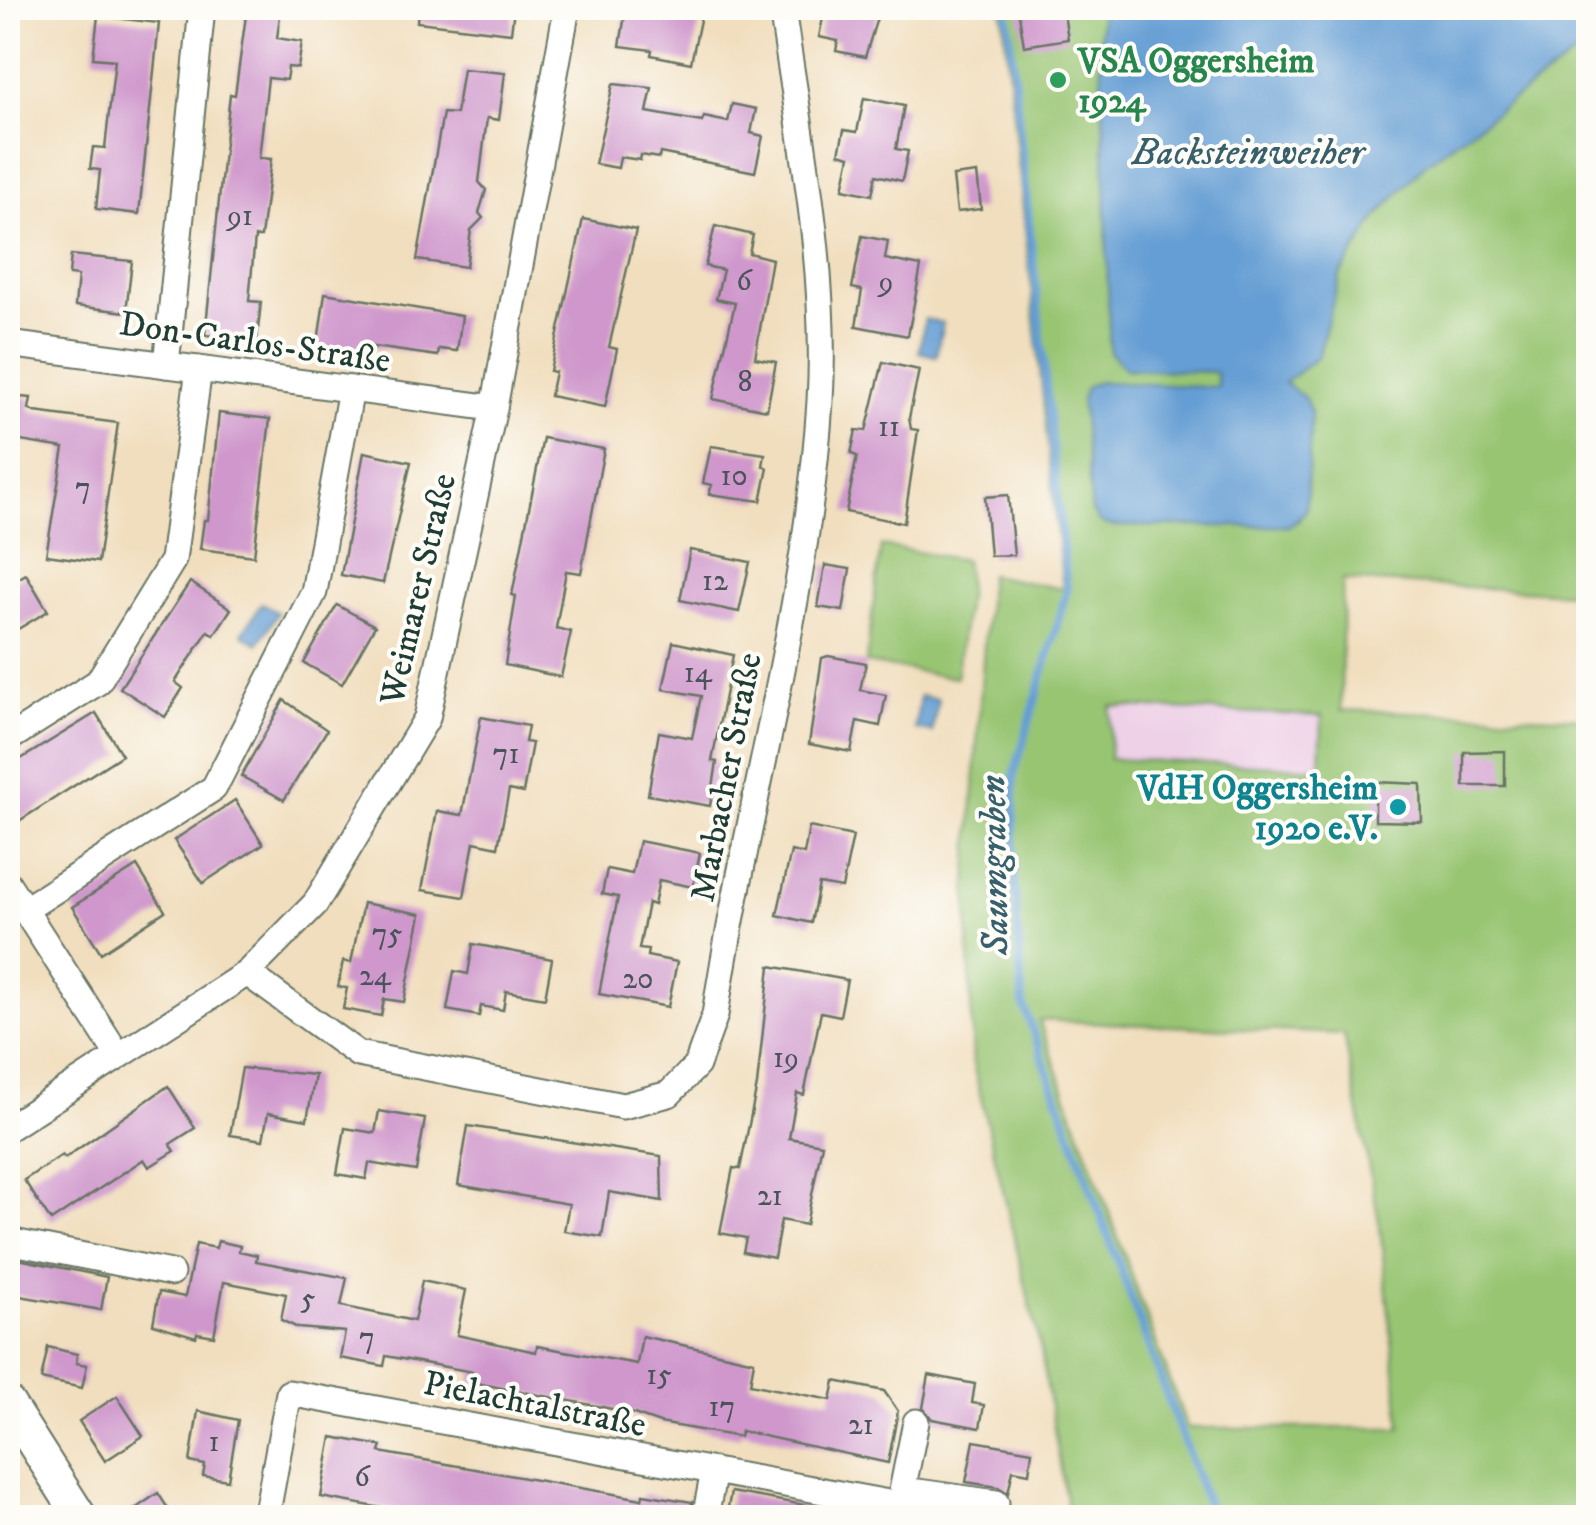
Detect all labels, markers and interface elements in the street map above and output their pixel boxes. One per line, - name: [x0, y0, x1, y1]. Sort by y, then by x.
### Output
- place label: VSA Oggersheim 1924: [1076, 40, 1314, 124]
- marker: VSA Oggersheim 1924: [1047, 69, 1069, 91]
- water label: Backsteinweiher: [1130, 129, 1368, 177]
- house number: 91: [225, 198, 253, 235]
- house number: 6: [736, 263, 753, 300]
- house number: 9: [877, 264, 893, 301]
- street label: Don-Carlos-Straße: [116, 302, 393, 384]
- house number: 8: [737, 364, 753, 401]
- house number: 11: [878, 409, 900, 446]
- house number: 10: [720, 458, 748, 495]
- street label: Weimarer Straße: [371, 469, 467, 710]
- house number: 7: [75, 470, 91, 507]
- house number: 12: [702, 563, 728, 600]
- street label: Marbacher Straße: [681, 649, 773, 906]
- house number: 14: [684, 655, 713, 692]
- house number: 71: [493, 736, 519, 773]
- place label: VdH Oggersheim 1920 e.V.: [1135, 767, 1378, 851]
- water label: Saumgraben: [969, 774, 1021, 957]
- marker: VdH Oggersheim 1920 e.V.: [1387, 796, 1409, 818]
- house number: 75: [372, 916, 402, 953]
- house number: 24: [359, 958, 392, 995]
- house number: 20: [623, 961, 653, 998]
- house number: 19: [773, 1040, 799, 1077]
- house number: 21: [757, 1178, 783, 1215]
- house number: 5: [301, 1281, 316, 1318]
- house number: 7: [359, 1320, 375, 1357]
- house number: 15: [646, 1357, 672, 1394]
- street label: Pielachtalstraße: [420, 1362, 649, 1448]
- house number: 17: [709, 1389, 735, 1426]
- house number: 21: [848, 1407, 874, 1444]
- house number: 1: [208, 1424, 220, 1461]
- house number: 6: [354, 1459, 371, 1496]

